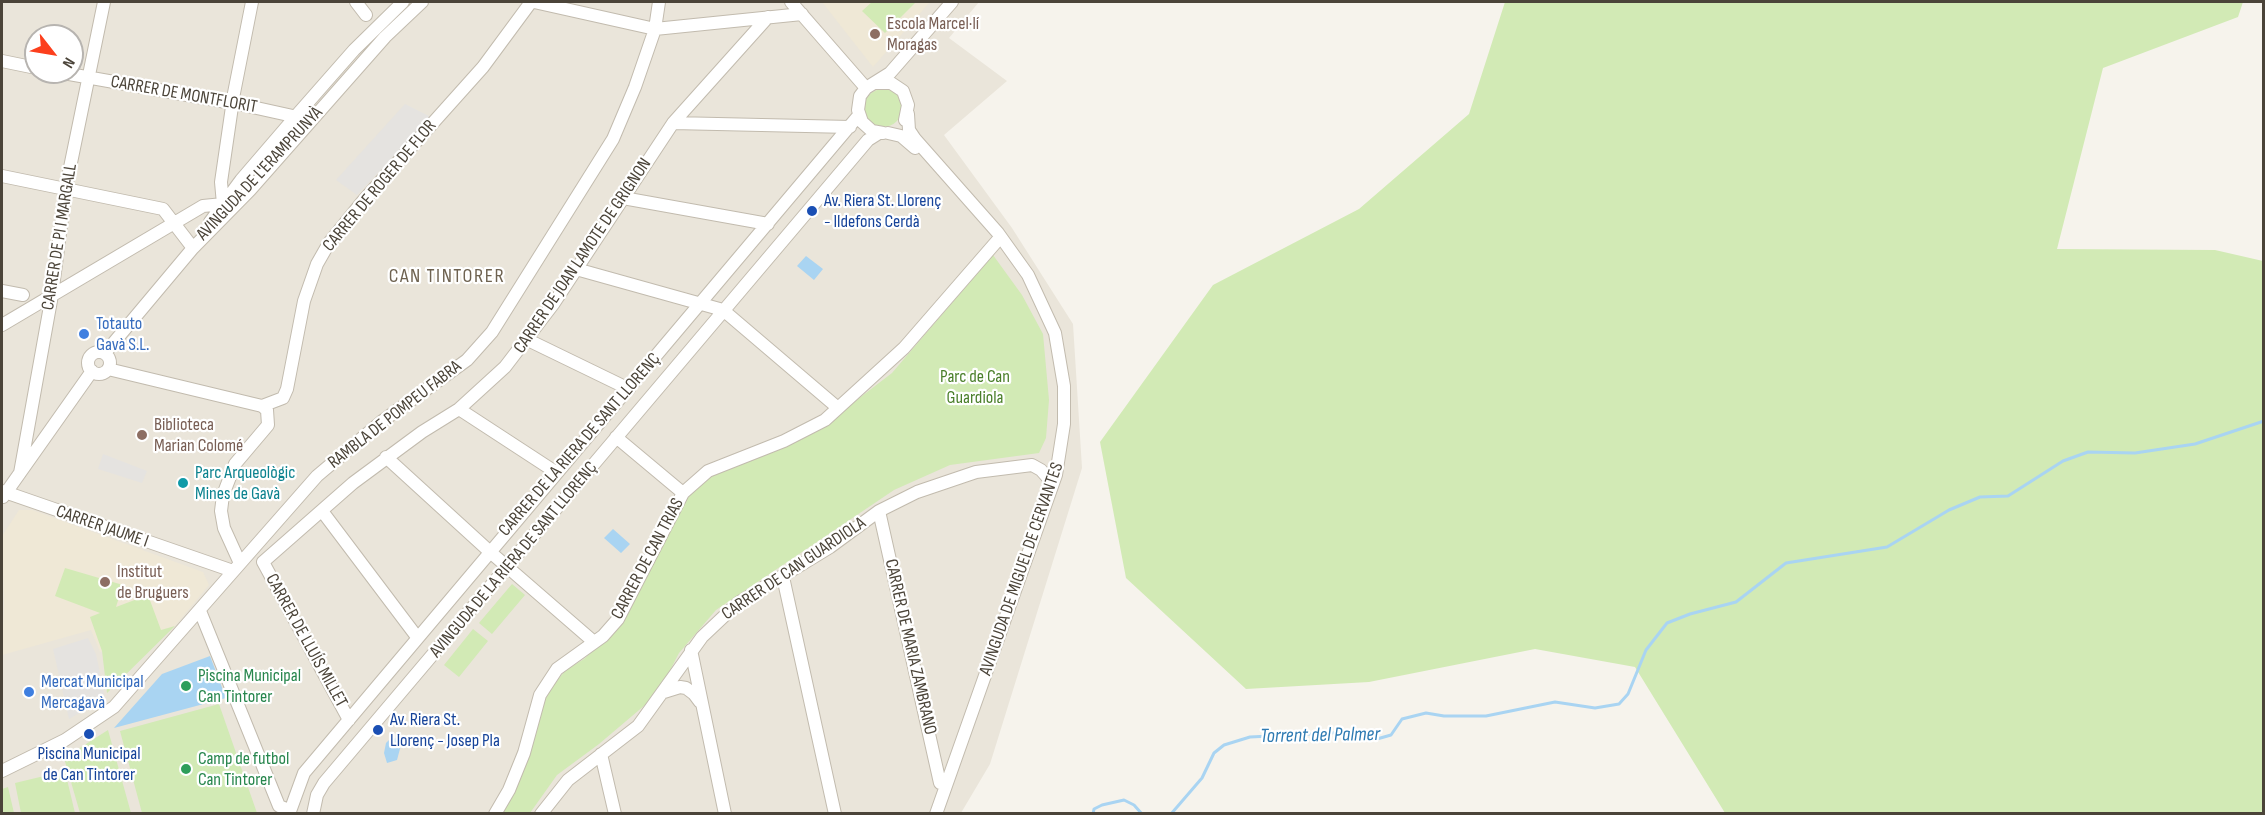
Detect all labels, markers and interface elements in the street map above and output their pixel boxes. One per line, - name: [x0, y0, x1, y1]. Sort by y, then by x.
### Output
- place label: Escola Marcel·lí Moragas: [887, 13, 979, 56]
- north arrow: [24, 24, 84, 84]
- marker: Escola Marcel·lí Moragas: [868, 27, 882, 41]
- text: N: [58, 54, 78, 71]
- street label: CARRER DE MONTFLORIT: [109, 71, 259, 119]
- street label: AVINGUDA DE L'ERAMPRUNYÀ: [192, 103, 328, 245]
- street label: CARRER DE ROGER DE FLOR: [319, 116, 441, 256]
- street label: CARRER DE JOAN LAMOTE DE GRIGNON: [510, 154, 656, 358]
- street label: CARRER DE PI I MARGALL: [38, 162, 82, 312]
- place label: Av. Riera St. Llorenç - Ildefons Cerdà: [824, 190, 941, 232]
- marker: Av. Riera St. Llorenç - Ildefons Cerdà: [805, 204, 819, 218]
- district label: CAN TINTORER: [389, 265, 505, 289]
- place label: Totauto Gavà S.L.: [96, 313, 149, 356]
- marker: Totauto Gavà S.L.: [77, 327, 91, 341]
- street label: CARRER DE LA RIERA DE SANT LLORENÇ: [495, 349, 665, 541]
- street label: RAMBLA DE POMPEU FABRA: [324, 356, 466, 474]
- park label: Parc de Can Guardiola: [940, 366, 1010, 409]
- place label: Biblioteca Marian Colomé: [154, 414, 243, 456]
- marker: Biblioteca Marian Colomé: [135, 428, 149, 442]
- street label: AVINGUDA DE LA RIERA DE SANT LLORENÇ: [426, 458, 602, 662]
- street label: AVINGUDA DE MIGUEL DE CERVANTES: [975, 460, 1069, 678]
- place label: Parc Arqueològic Mines de Gavà: [195, 462, 295, 504]
- marker: Parc Arqueològic Mines de Gavà: [176, 476, 190, 490]
- street label: CARRER DE CAN TRIAS: [607, 495, 689, 623]
- street label: CARRER JAUME I: [53, 501, 151, 553]
- street label: CARRER DE CAN GUARDIOLA: [718, 513, 870, 625]
- street label: CARRER DE MARIA ZAMBRANO: [879, 557, 941, 737]
- place label: Institut de Bruguers: [117, 561, 189, 604]
- street label: CARRER DE LLUÍS MILLET: [260, 570, 352, 712]
- marker: Institut de Bruguers: [98, 575, 112, 589]
- place label: Piscina Municipal Can Tintorer: [198, 665, 301, 708]
- place label: Mercat Municipal Mercagavà: [41, 671, 144, 714]
- marker: Piscina Municipal Can Tintorer: [179, 679, 193, 693]
- marker: Mercat Municipal Mercagavà: [22, 685, 36, 699]
- place label: Av. Riera St. Llorenç - Josep Pla: [390, 709, 500, 752]
- marker: Av. Riera St. Llorenç - Josep Pla: [371, 723, 385, 737]
- water label: Torrent del Palmer: [1260, 723, 1380, 749]
- marker: Piscina Municipal de Can Tintorer: [82, 727, 96, 741]
- place label: Piscina Municipal de Can Tintorer: [38, 743, 140, 786]
- place label: Camp de futbol Can Tintorer: [198, 748, 289, 790]
- marker: Camp de futbol Can Tintorer: [179, 762, 193, 776]

